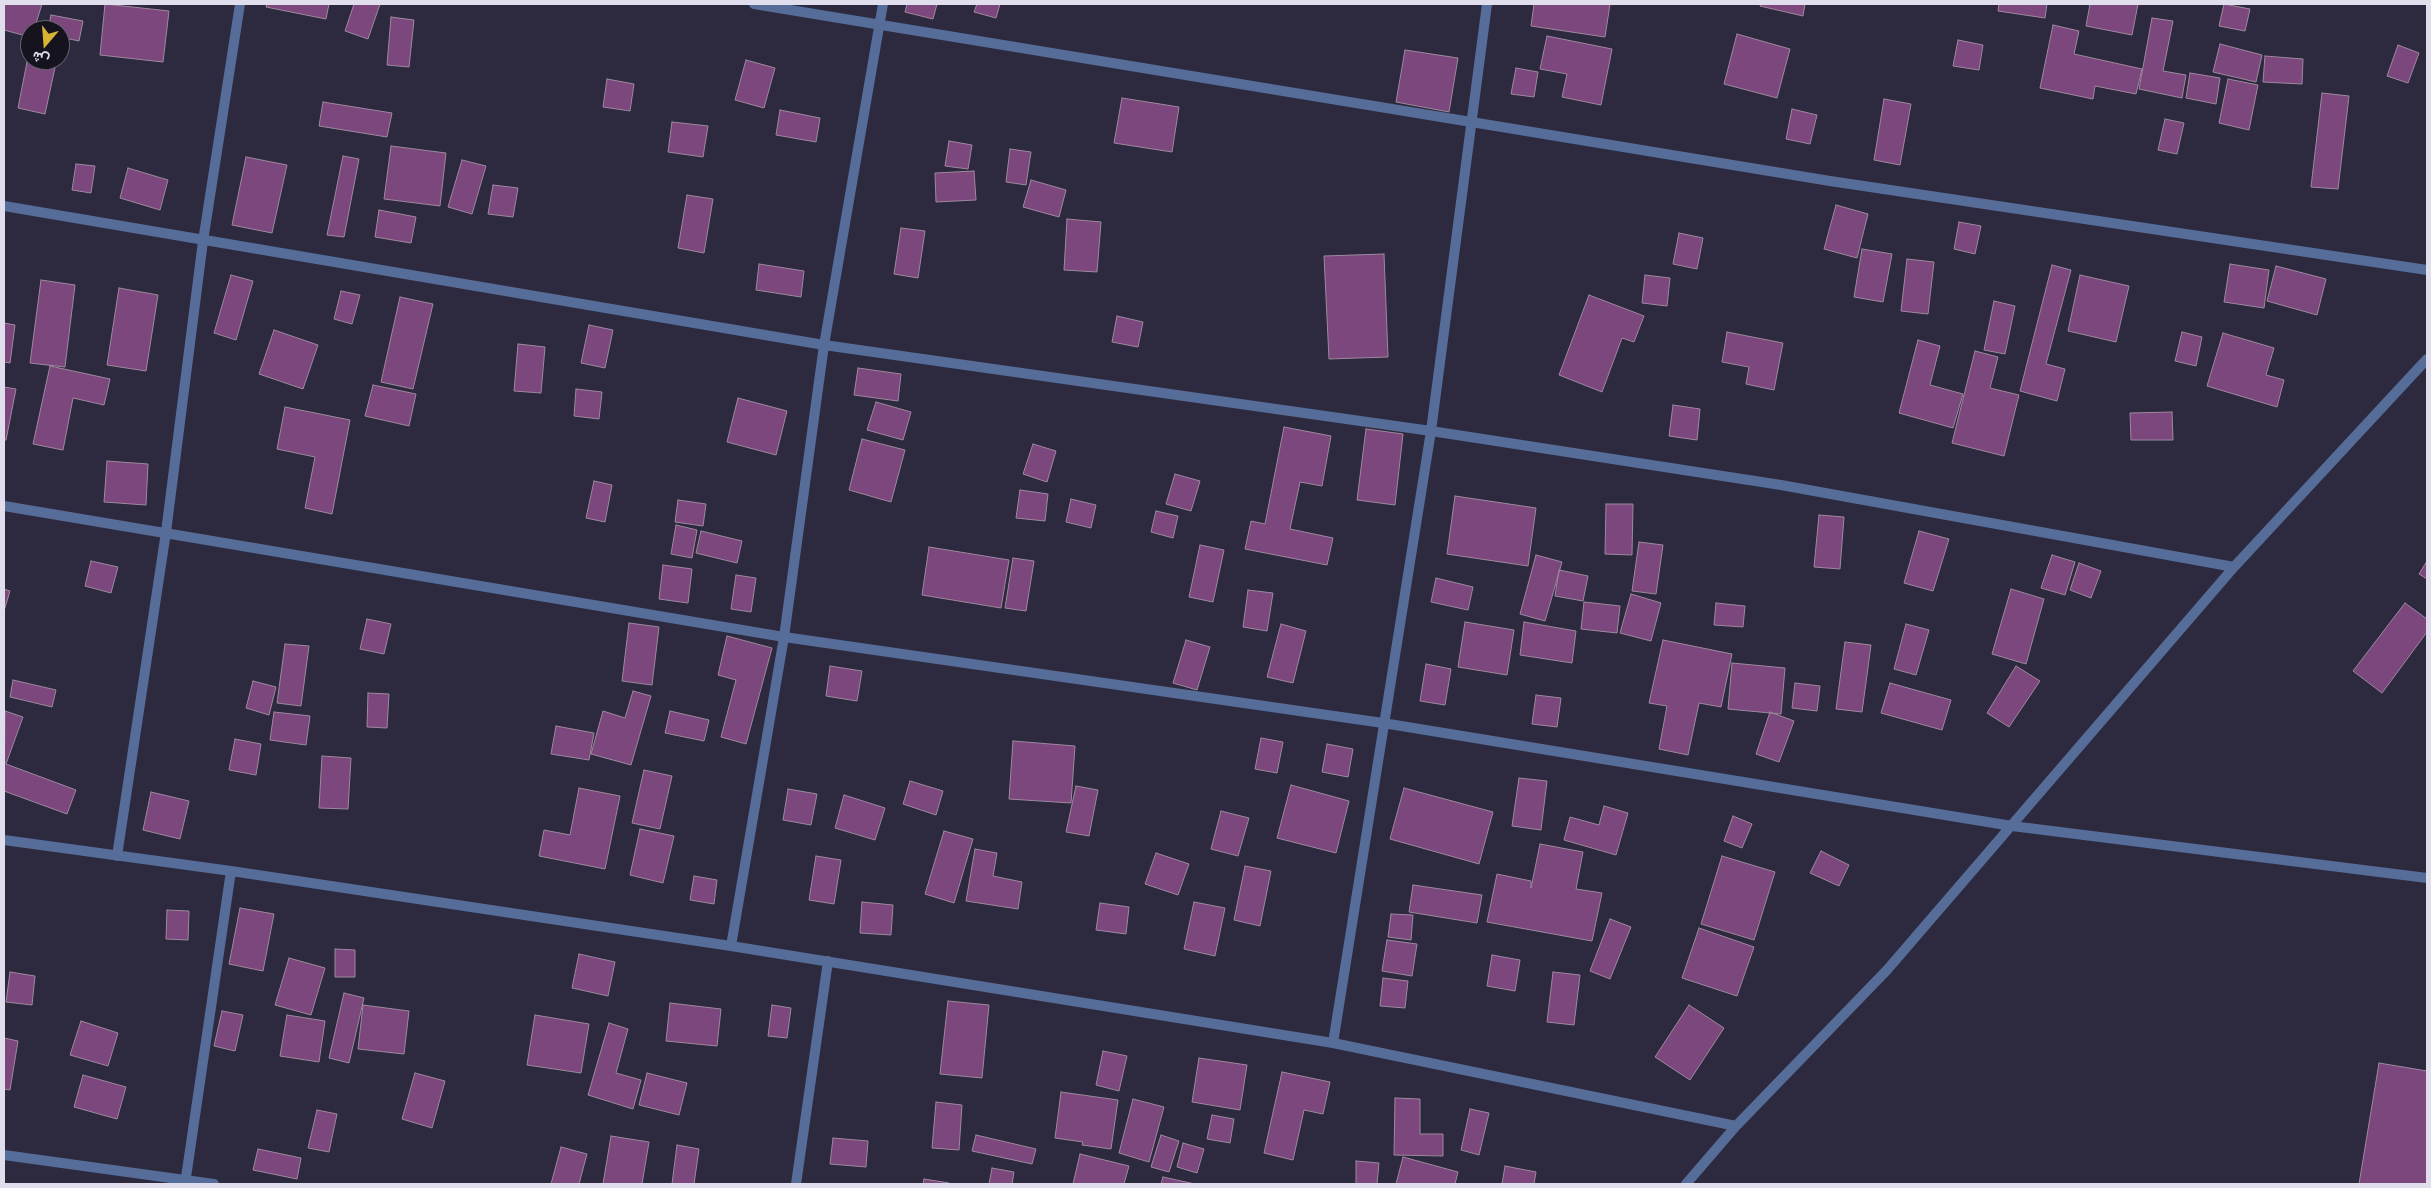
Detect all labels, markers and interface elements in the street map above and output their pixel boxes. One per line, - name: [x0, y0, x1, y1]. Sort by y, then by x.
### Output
- north arrow: [20, 20, 70, 70]
- text: ش: [30, 47, 51, 69]

